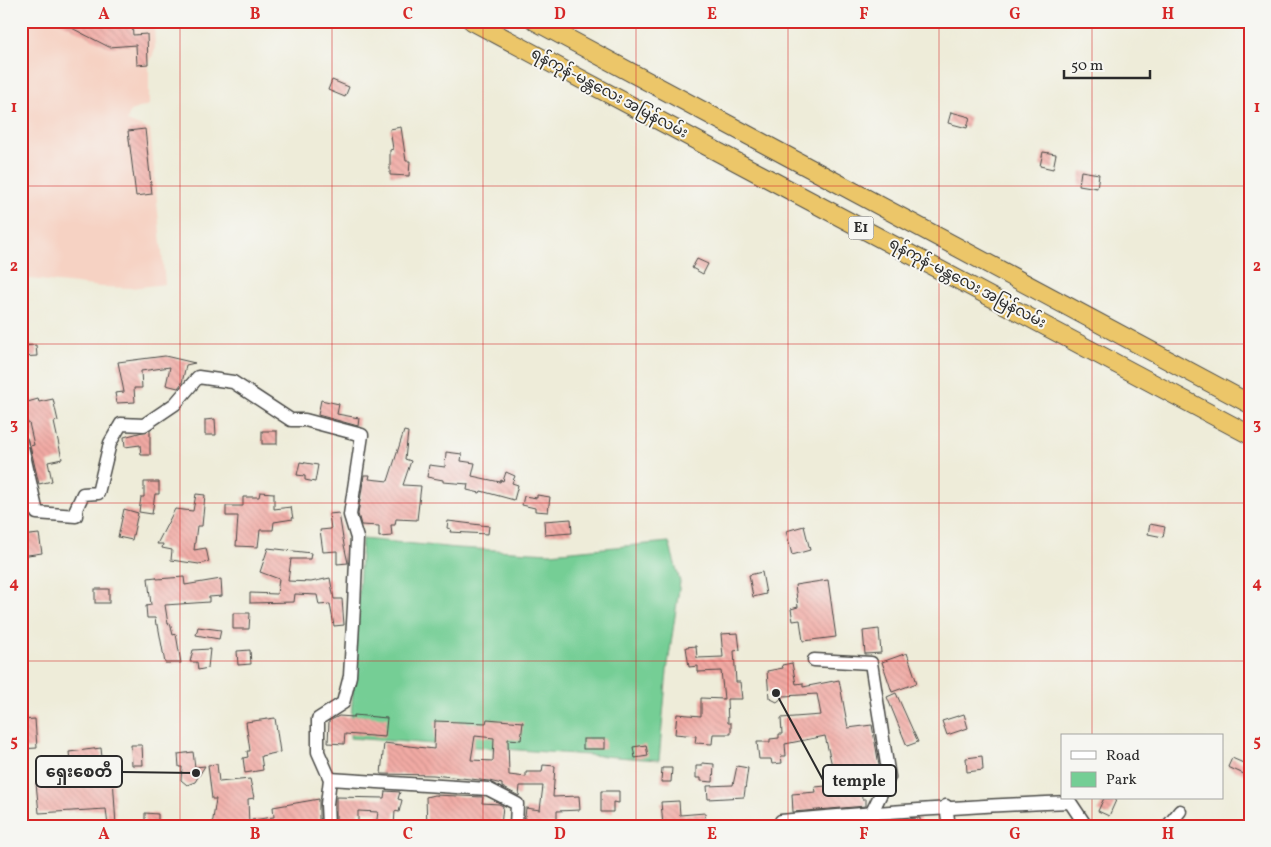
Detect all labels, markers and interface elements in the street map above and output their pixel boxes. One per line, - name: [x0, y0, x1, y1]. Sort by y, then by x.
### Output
- text: A: [98, 4, 110, 26]
- text: B: [250, 4, 261, 26]
- text: C: [403, 4, 413, 26]
- text: D: [554, 4, 566, 26]
- text: E: [707, 4, 717, 26]
- text: F: [859, 4, 869, 26]
- text: G: [1009, 4, 1021, 26]
- text: H: [1162, 4, 1174, 26]
- street label: ရန်ကုန်-မန္တလေး အမြန်လမ်း: [527, 43, 692, 144]
- scale bar: [1064, 48, 1150, 80]
- text: 50 m: [1071, 56, 1103, 77]
- text: 1: [11, 97, 17, 119]
- text: 1: [1254, 97, 1260, 119]
- road number: E1: [848, 217, 874, 240]
- street label: ရန်ကုန်-မန္တလေး အမြန်လမ်း: [885, 233, 1050, 334]
- text: 2: [10, 256, 18, 278]
- text: 2: [1253, 256, 1261, 278]
- text: 3: [10, 414, 18, 436]
- text: 3: [1253, 414, 1261, 436]
- text: 4: [9, 573, 19, 595]
- text: 4: [1252, 573, 1262, 595]
- text: 5: [10, 731, 18, 753]
- text: 5: [1253, 731, 1261, 753]
- legend: [1061, 734, 1224, 800]
- text: Road: [1106, 746, 1140, 767]
- callout: ရှေးစေတီ: [36, 756, 122, 787]
- text: ရှေးစေတီ: [46, 760, 112, 785]
- callout: temple: [823, 765, 896, 796]
- text: Park: [1106, 770, 1137, 791]
- text: temple: [832, 771, 886, 793]
- text: A: [98, 824, 110, 846]
- text: B: [250, 824, 261, 846]
- text: C: [403, 824, 413, 846]
- text: D: [554, 824, 566, 846]
- text: E: [707, 824, 717, 846]
- text: F: [859, 824, 869, 846]
- text: G: [1009, 824, 1021, 846]
- text: H: [1162, 824, 1174, 846]

